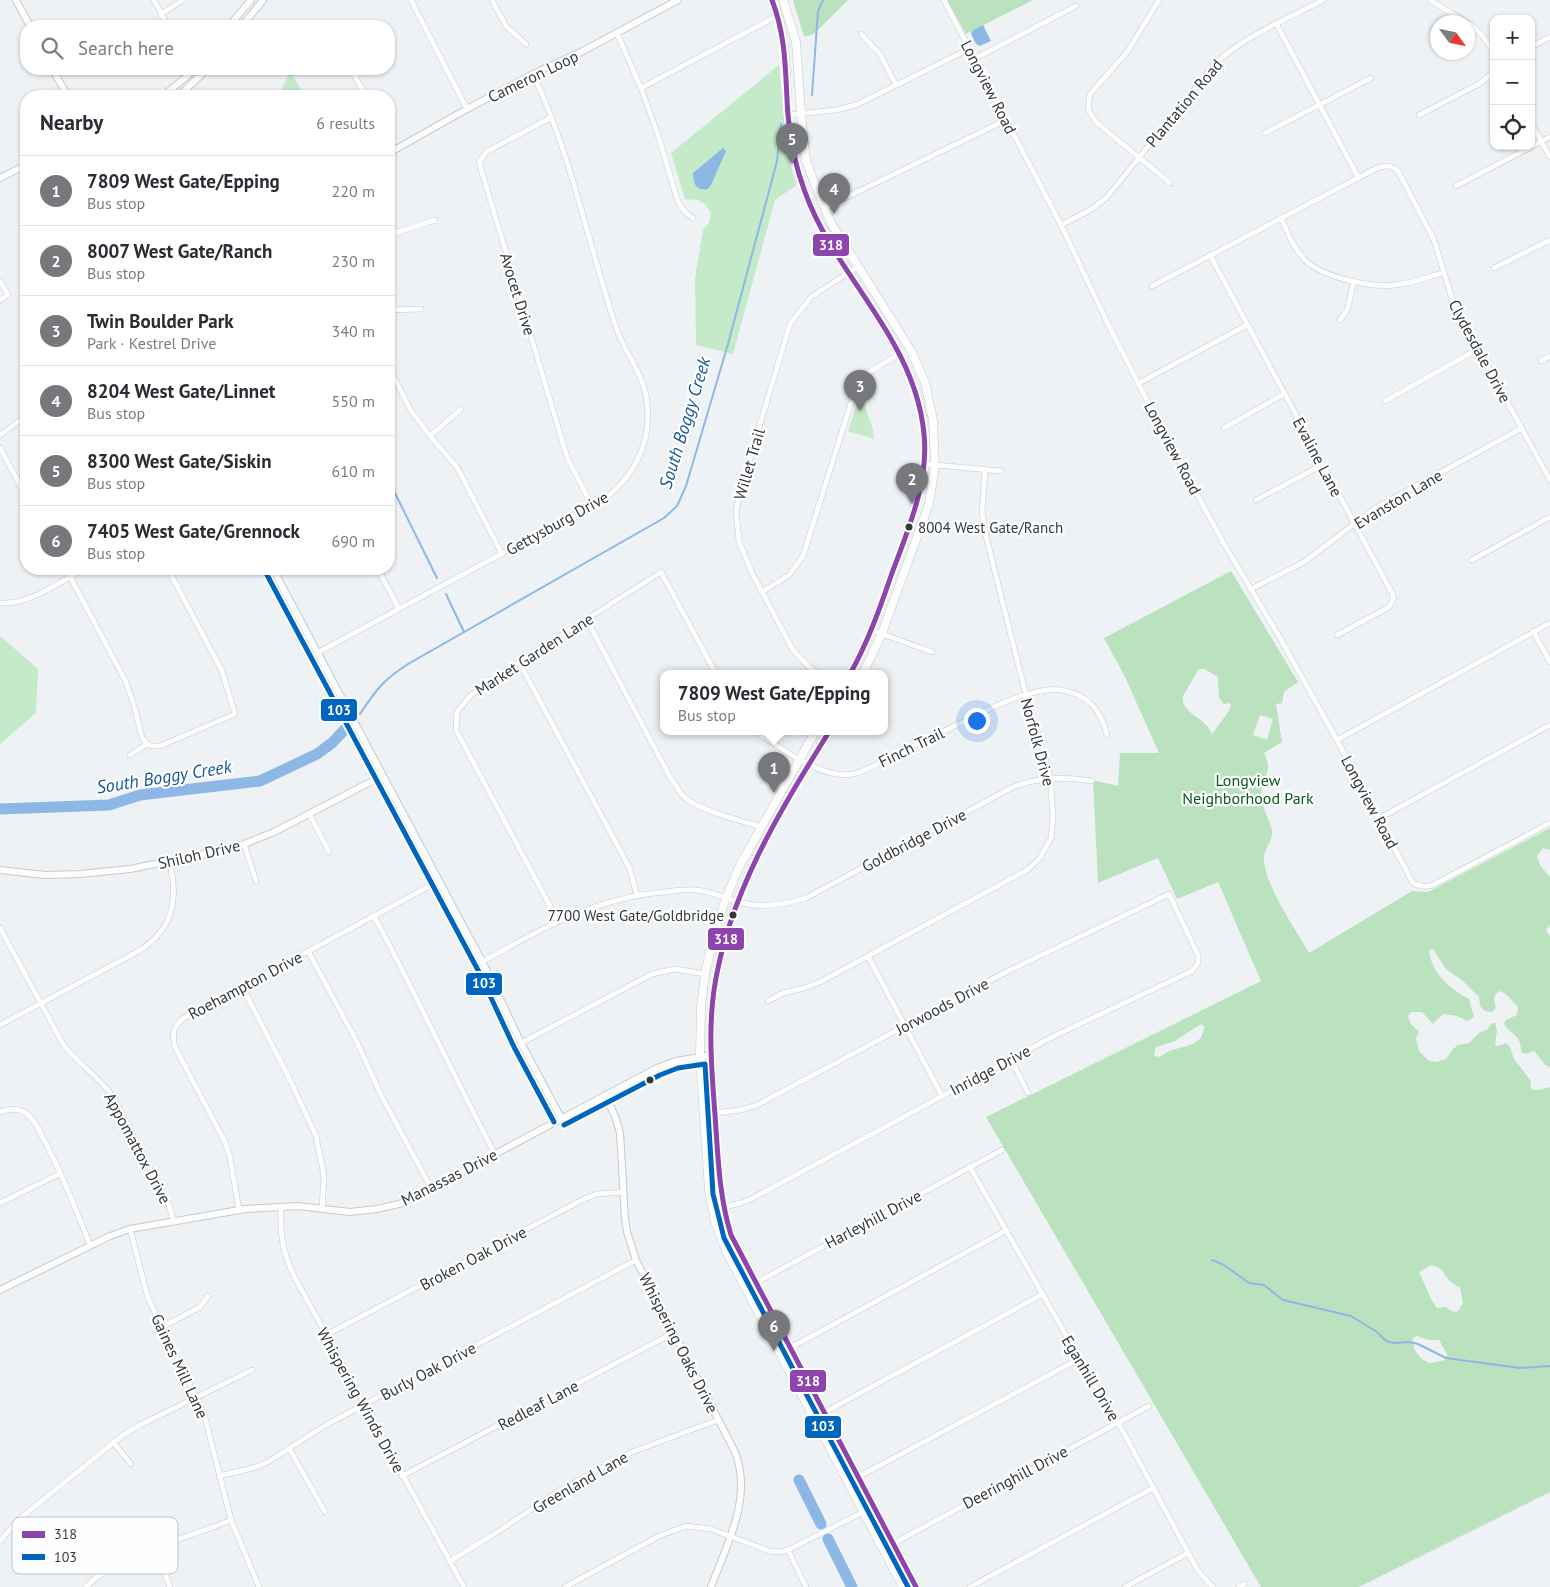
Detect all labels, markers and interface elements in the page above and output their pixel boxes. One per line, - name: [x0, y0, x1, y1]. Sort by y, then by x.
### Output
- north arrow: [1430, 15, 1475, 60]
- map controls: [1490, 15, 1535, 150]
- button: +: [1490, 15, 1535, 60]
- search box: [20, 20, 395, 75]
- icon: search: [38, 34, 66, 62]
- text: Search here: [78, 36, 174, 60]
- street label: Longview Road: [957, 37, 1021, 137]
- street label: Cameron Loop: [485, 46, 581, 106]
- street label: Plantation Road: [1141, 55, 1227, 151]
- button: −: [1490, 60, 1535, 105]
- button: locate: [1490, 105, 1535, 150]
- text: Nearby: [40, 109, 103, 136]
- text: 6 results: [316, 113, 375, 133]
- pin: 5: [776, 123, 808, 164]
- text: 7809 West Gate/Epping: [87, 169, 280, 193]
- pin: 4: [818, 173, 850, 214]
- text: 1: [51, 181, 61, 201]
- text: 220 m: [332, 181, 375, 201]
- text: Bus stop: [87, 193, 145, 213]
- line badge: 318: [812, 233, 850, 257]
- text: 318: [819, 236, 843, 254]
- text: 8007 West Gate/Ranch: [87, 239, 272, 263]
- street label: Avocet Drive: [496, 250, 540, 338]
- text: 2: [51, 251, 61, 271]
- text: 230 m: [332, 251, 375, 271]
- text: Bus stop: [87, 263, 145, 283]
- street label: Clydesdale Drive: [1444, 296, 1516, 406]
- text: Twin Boulder Park: [87, 309, 234, 333]
- text: 3: [51, 321, 61, 341]
- text: 340 m: [332, 321, 375, 341]
- text: Park · Kestrel Drive: [87, 333, 216, 353]
- water label: South Boggy Creek: [654, 353, 716, 491]
- pin: 3: [844, 370, 876, 411]
- text: 8204 West Gate/Linnet: [87, 379, 275, 403]
- text: 4: [51, 391, 61, 411]
- text: 550 m: [332, 391, 375, 411]
- street label: Longview Road: [1140, 398, 1206, 498]
- text: Bus stop: [87, 403, 145, 423]
- street label: Evaline Lane: [1289, 414, 1347, 500]
- street label: Willet Trail: [729, 425, 769, 502]
- text: 8300 West Gate/Siskin: [87, 449, 272, 473]
- text: 5: [51, 461, 61, 481]
- text: 610 m: [332, 461, 375, 481]
- pin: 2: [896, 463, 928, 504]
- street label: Evanston Lane: [1350, 465, 1446, 533]
- text: Bus stop: [87, 473, 145, 493]
- street label: Gettysburg Drive: [502, 487, 612, 559]
- place label: 8004 West Gate/Ranch: [918, 518, 1063, 537]
- text: 7405 West Gate/Grennock: [87, 519, 300, 543]
- marker: 8004 West Gate/Ranch: [904, 522, 914, 532]
- text: 6: [51, 531, 61, 551]
- text: 690 m: [332, 531, 375, 551]
- text: Bus stop: [87, 543, 145, 563]
- street label: Market Garden Lane: [471, 608, 597, 700]
- popup: [660, 670, 888, 735]
- text: 7809 West Gate/Epping: [678, 681, 870, 705]
- street label: Norfolk Drive: [1017, 696, 1059, 788]
- line badge: 103: [320, 698, 358, 722]
- text: 103: [327, 701, 351, 719]
- text: Bus stop: [678, 705, 736, 725]
- your location: [964, 708, 990, 734]
- street label: Finch Trail: [875, 722, 947, 771]
- pin: 1: [758, 752, 790, 793]
- street label: Longview Road: [1337, 752, 1403, 852]
- water label: South Boggy Creek: [95, 754, 234, 799]
- park label: Longview Neighborhood Park: [1182, 770, 1314, 808]
- street label: Goldbridge Drive: [858, 804, 970, 876]
- street label: Shiloh Drive: [156, 835, 242, 873]
- place label: 7700 West Gate/Goldbridge: [548, 906, 724, 925]
- marker: 7700 West Gate/Goldbridge: [728, 910, 738, 920]
- line badge: 318: [707, 927, 745, 951]
- text: 318: [714, 930, 738, 948]
- street label: Roehampton Drive: [184, 946, 306, 1024]
- line badge: 103: [465, 972, 503, 996]
- street label: Jorwoods Drive: [891, 973, 992, 1039]
- text: 103: [472, 974, 496, 992]
- street label: Inridge Drive: [946, 1040, 1034, 1100]
- unlabelled marker: [645, 1075, 655, 1085]
- street label: Appomattox Drive: [100, 1089, 176, 1207]
- street label: Manassas Drive: [397, 1144, 501, 1210]
- street label: Harleyhill Drive: [821, 1185, 925, 1253]
- street label: Broken Oak Drive: [416, 1221, 530, 1295]
- street label: Whispering Oaks Drive: [635, 1270, 723, 1416]
- street label: Gaines Mill Lane: [147, 1310, 213, 1422]
- pin: 6: [758, 1310, 790, 1351]
- street label: Whispering Winds Drive: [313, 1324, 409, 1476]
- street label: Eganhill Drive: [1058, 1332, 1124, 1424]
- street label: Burly Oak Drive: [377, 1337, 479, 1405]
- line badge: 318: [789, 1369, 827, 1393]
- text: 318: [796, 1372, 820, 1390]
- street label: Redleaf Lane: [494, 1375, 582, 1435]
- line badge: 103: [804, 1415, 842, 1439]
- text: 103: [811, 1417, 835, 1435]
- street label: Deeringhill Drive: [959, 1441, 1071, 1513]
- street label: Greenland Lane: [529, 1447, 631, 1517]
- legend: [12, 1517, 178, 1574]
- text: 318: [54, 1525, 77, 1543]
- text: 103: [54, 1548, 77, 1566]

